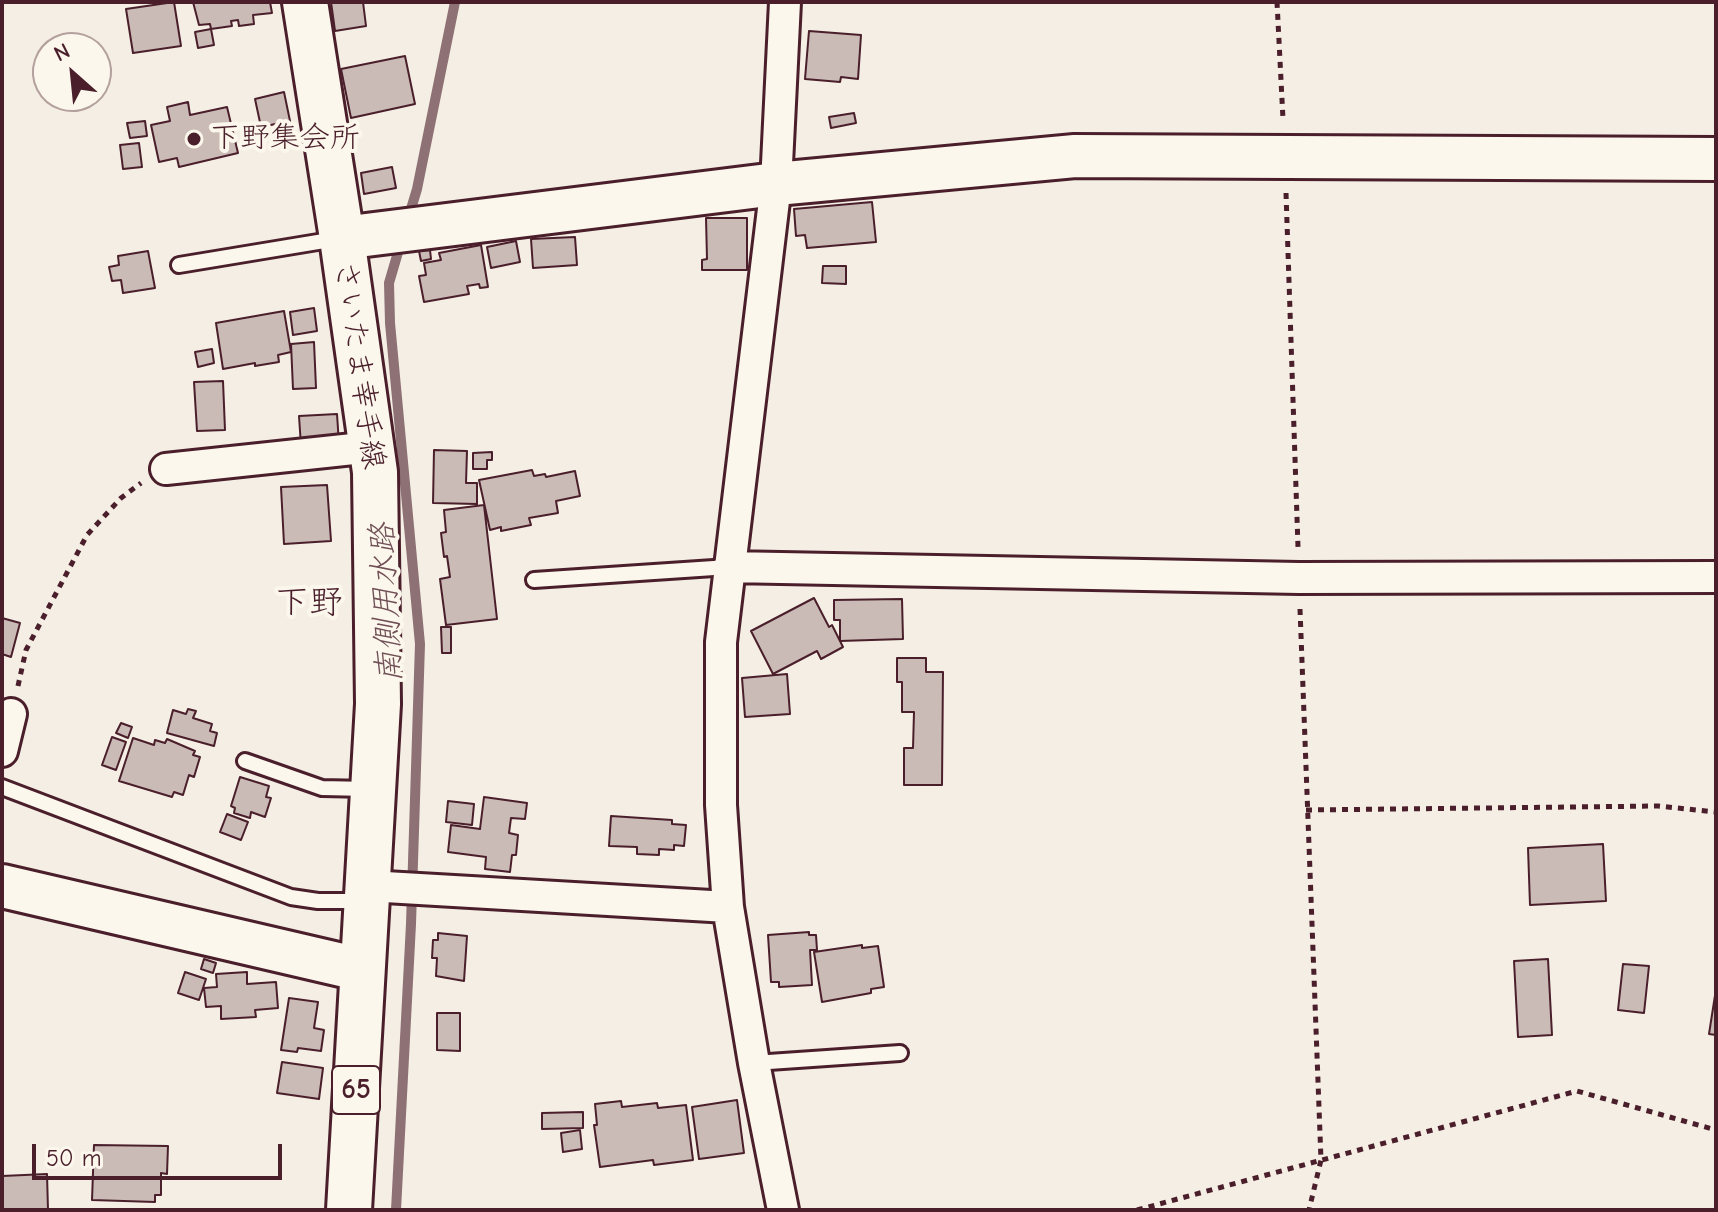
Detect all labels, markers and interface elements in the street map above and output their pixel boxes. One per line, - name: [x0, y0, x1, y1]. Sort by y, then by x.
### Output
- north arrow: [32, 32, 112, 112]
- text: N: [50, 38, 74, 67]
- place label: 下野集会所: [210, 121, 360, 157]
- marker: 下野集会所: [185, 130, 203, 148]
- street label: さいたま幸手線: [327, 259, 391, 471]
- water label: 南側用水路: [364, 522, 410, 684]
- district label: 下野: [275, 583, 343, 623]
- road number: 65: [332, 1066, 380, 1114]
- scale bar: [36, 1128, 286, 1178]
- text: 50 m: [46, 1144, 102, 1172]

